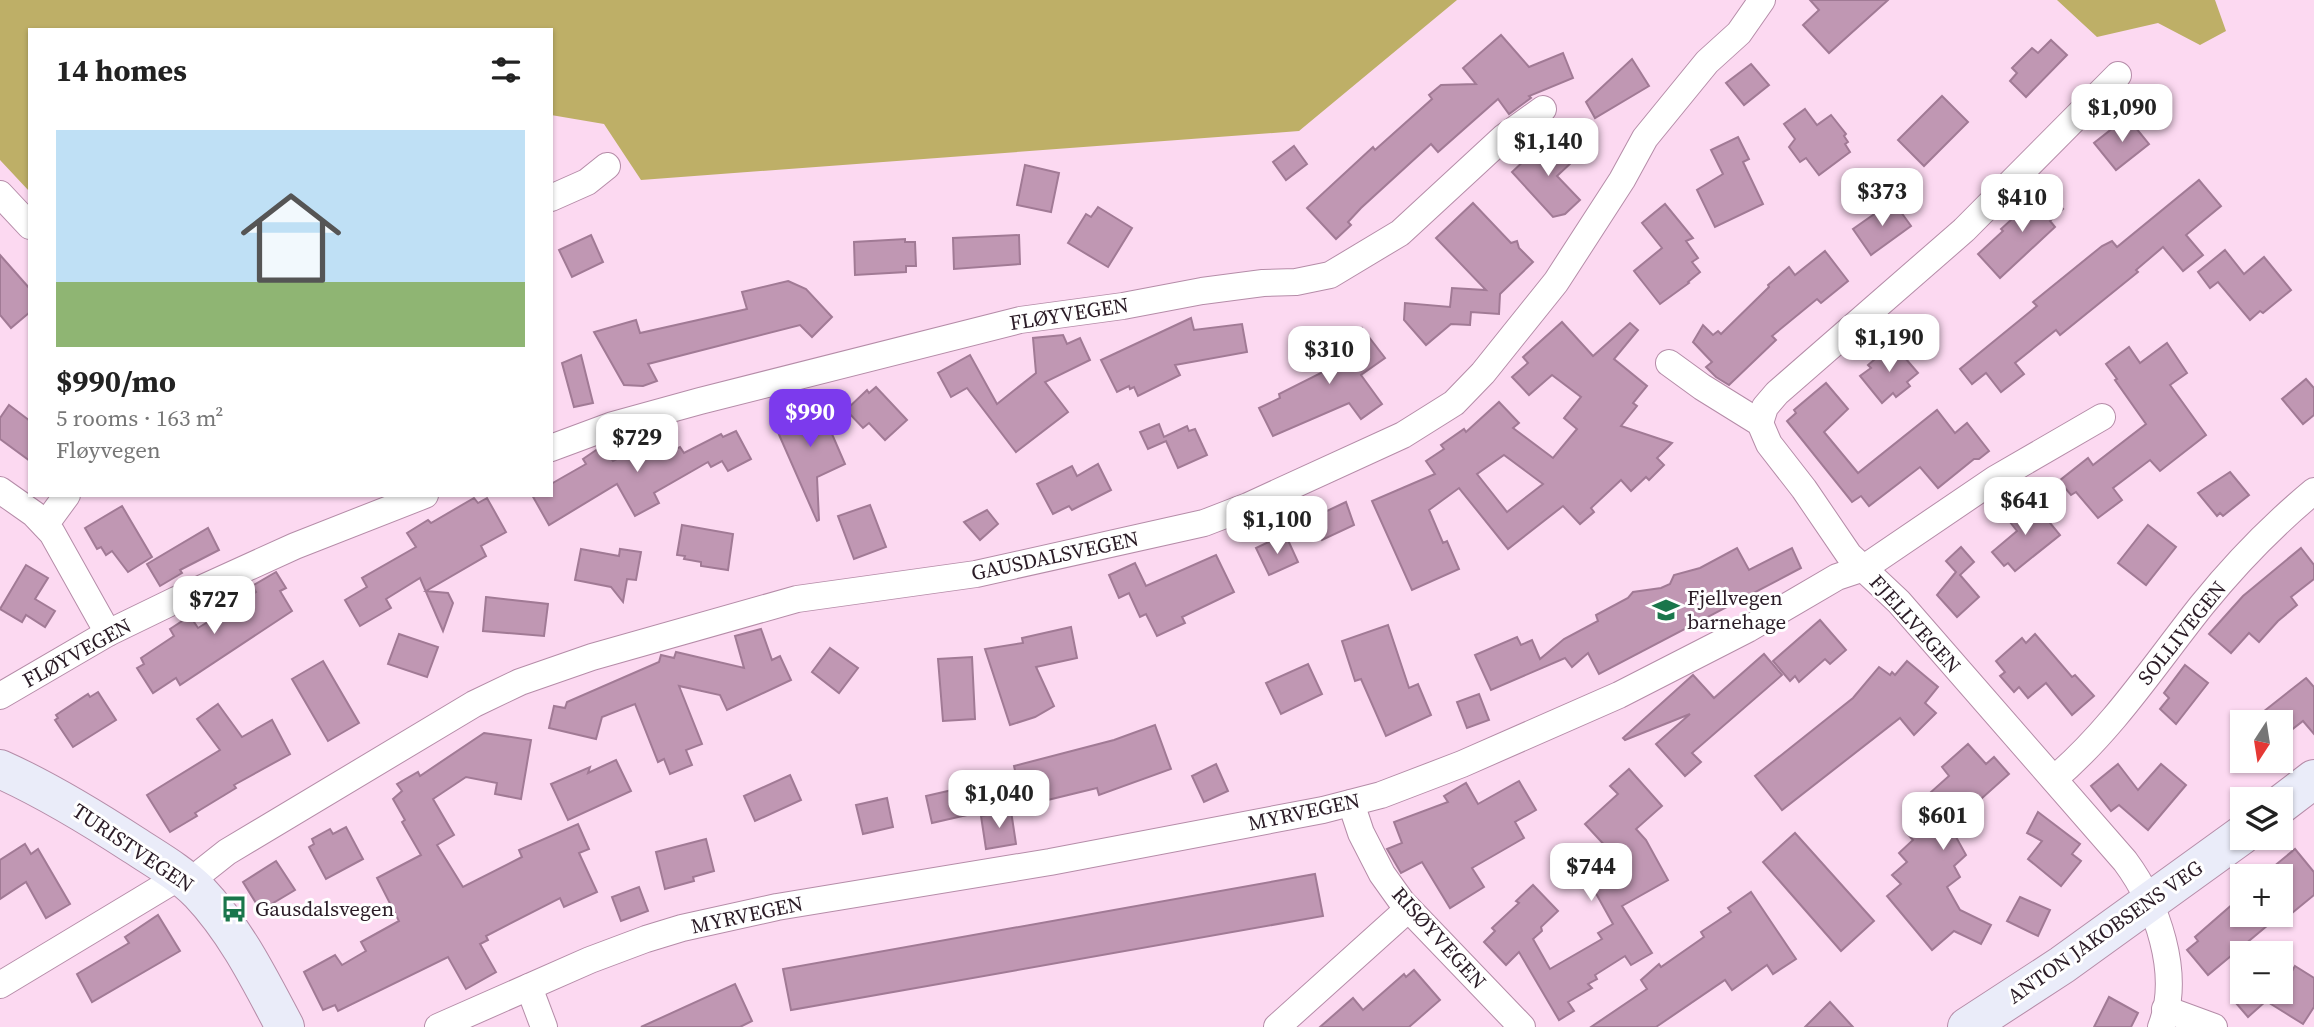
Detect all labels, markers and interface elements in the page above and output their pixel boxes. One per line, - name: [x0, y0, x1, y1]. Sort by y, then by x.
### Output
- text: 14 homes: [56, 50, 187, 91]
- icon: filters: [487, 51, 525, 89]
- pin: $1,090: [2065, 85, 2179, 144]
- text: $1,090: [2087, 91, 2157, 123]
- pin: $1,140: [1491, 118, 1605, 178]
- text: $1,140: [1513, 125, 1583, 157]
- pin: $373: [1841, 168, 1923, 228]
- pin: $410: [1981, 174, 2063, 234]
- icon: home: [228, 175, 354, 301]
- text: $373: [1857, 175, 1907, 207]
- text: $410: [1997, 181, 2047, 213]
- street label: FLØYVEGEN: [1007, 290, 1131, 337]
- pin: $1,190: [1832, 314, 1946, 374]
- text: $1,190: [1854, 321, 1924, 353]
- pin: $310: [1288, 326, 1370, 386]
- text: $310: [1304, 333, 1354, 365]
- text: $990/mo: [56, 361, 176, 402]
- pin: $990: [769, 390, 851, 449]
- text: $990: [785, 396, 835, 428]
- text: 5 rooms · 163 m²: [56, 402, 223, 434]
- pin: $729: [596, 414, 678, 474]
- text: $729: [612, 421, 662, 453]
- text: Fløyvegen: [56, 434, 161, 466]
- pin: $641: [1984, 477, 2066, 537]
- text: $641: [2000, 484, 2050, 516]
- pin: $1,100: [1220, 496, 1334, 556]
- text: $1,100: [1242, 503, 1312, 535]
- street label: GAUSDALSVEGEN: [968, 524, 1141, 587]
- street label: FJELLVEGEN: [1863, 568, 1968, 679]
- street label: SOLLIVEGEN: [2131, 575, 2233, 691]
- pin: $727: [173, 576, 255, 636]
- text: $727: [189, 583, 239, 615]
- place label: Fjellvegen barnehage: [1687, 583, 1786, 636]
- school or university icon: Fjellvegen barnehage: [1651, 595, 1681, 625]
- street label: FLØYVEGEN: [17, 611, 136, 694]
- north arrow: [2230, 710, 2292, 774]
- map controls: [2230, 710, 2293, 1004]
- pin: $1,040: [942, 770, 1056, 830]
- text: $1,040: [964, 777, 1034, 809]
- street label: MYRVEGEN: [1245, 786, 1363, 838]
- button: layers: [2230, 787, 2293, 850]
- pin: $601: [1902, 792, 1984, 852]
- street label: TURISTVEGEN: [67, 796, 200, 899]
- text: $601: [1918, 799, 1968, 831]
- pin: $744: [1550, 844, 1632, 903]
- text: $744: [1566, 850, 1616, 882]
- street label: ANTON JAKOBSENS VEG: [2001, 853, 2208, 1010]
- button: +: [2230, 864, 2293, 927]
- street label: RISØYVEGEN: [1386, 880, 1493, 995]
- street label: MYRVEGEN: [688, 889, 806, 941]
- bus stop icon: Gausdalsvegen: [219, 894, 249, 924]
- place label: Gausdalsvegen: [255, 894, 394, 923]
- button: −: [2230, 941, 2293, 1004]

